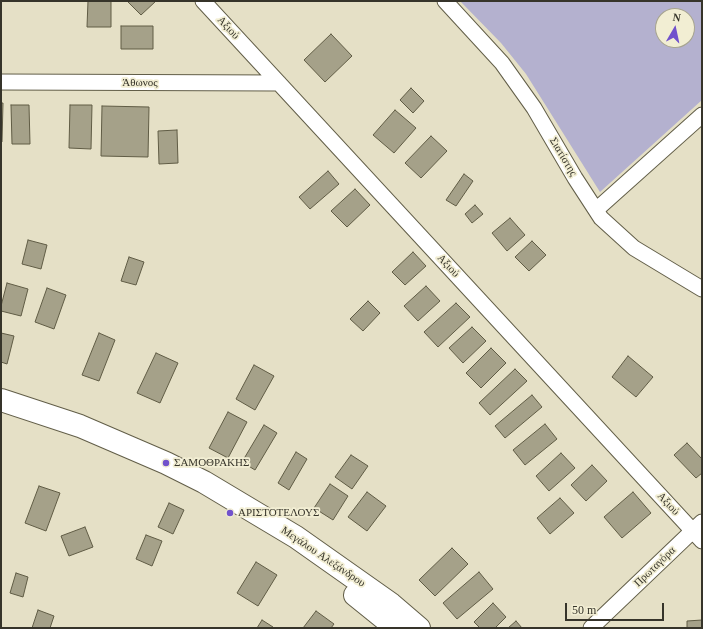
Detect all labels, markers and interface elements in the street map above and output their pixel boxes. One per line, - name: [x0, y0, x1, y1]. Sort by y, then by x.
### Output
- north arrow: [655, 8, 695, 48]
- text: N: [672, 11, 682, 24]
- street label: Αξιού: [214, 14, 242, 42]
- street label: Άθωνος: [122, 76, 158, 90]
- street label: Σιατίστης: [546, 135, 580, 179]
- street label: Αξιού: [434, 252, 462, 280]
- place label: ΣΑΜΟΘΡΑΚΗΣ: [174, 456, 249, 470]
- marker: ΣΑΜΟΘΡΑΚΗΣ: [161, 458, 171, 468]
- street label: Αξιού: [654, 490, 682, 518]
- place label: ΑΡΙΣΤΟΤΕΛΟΥΣ: [238, 506, 319, 520]
- marker: ΑΡΙΣΤΟΤΕΛΟΥΣ: [225, 508, 235, 518]
- street label: Μεγάλου Αλεξάνδρου: [278, 524, 368, 590]
- street label: Πρωταγόρα: [632, 544, 678, 590]
- scale bar: [567, 595, 666, 621]
- text: 50 m: [572, 603, 596, 617]

